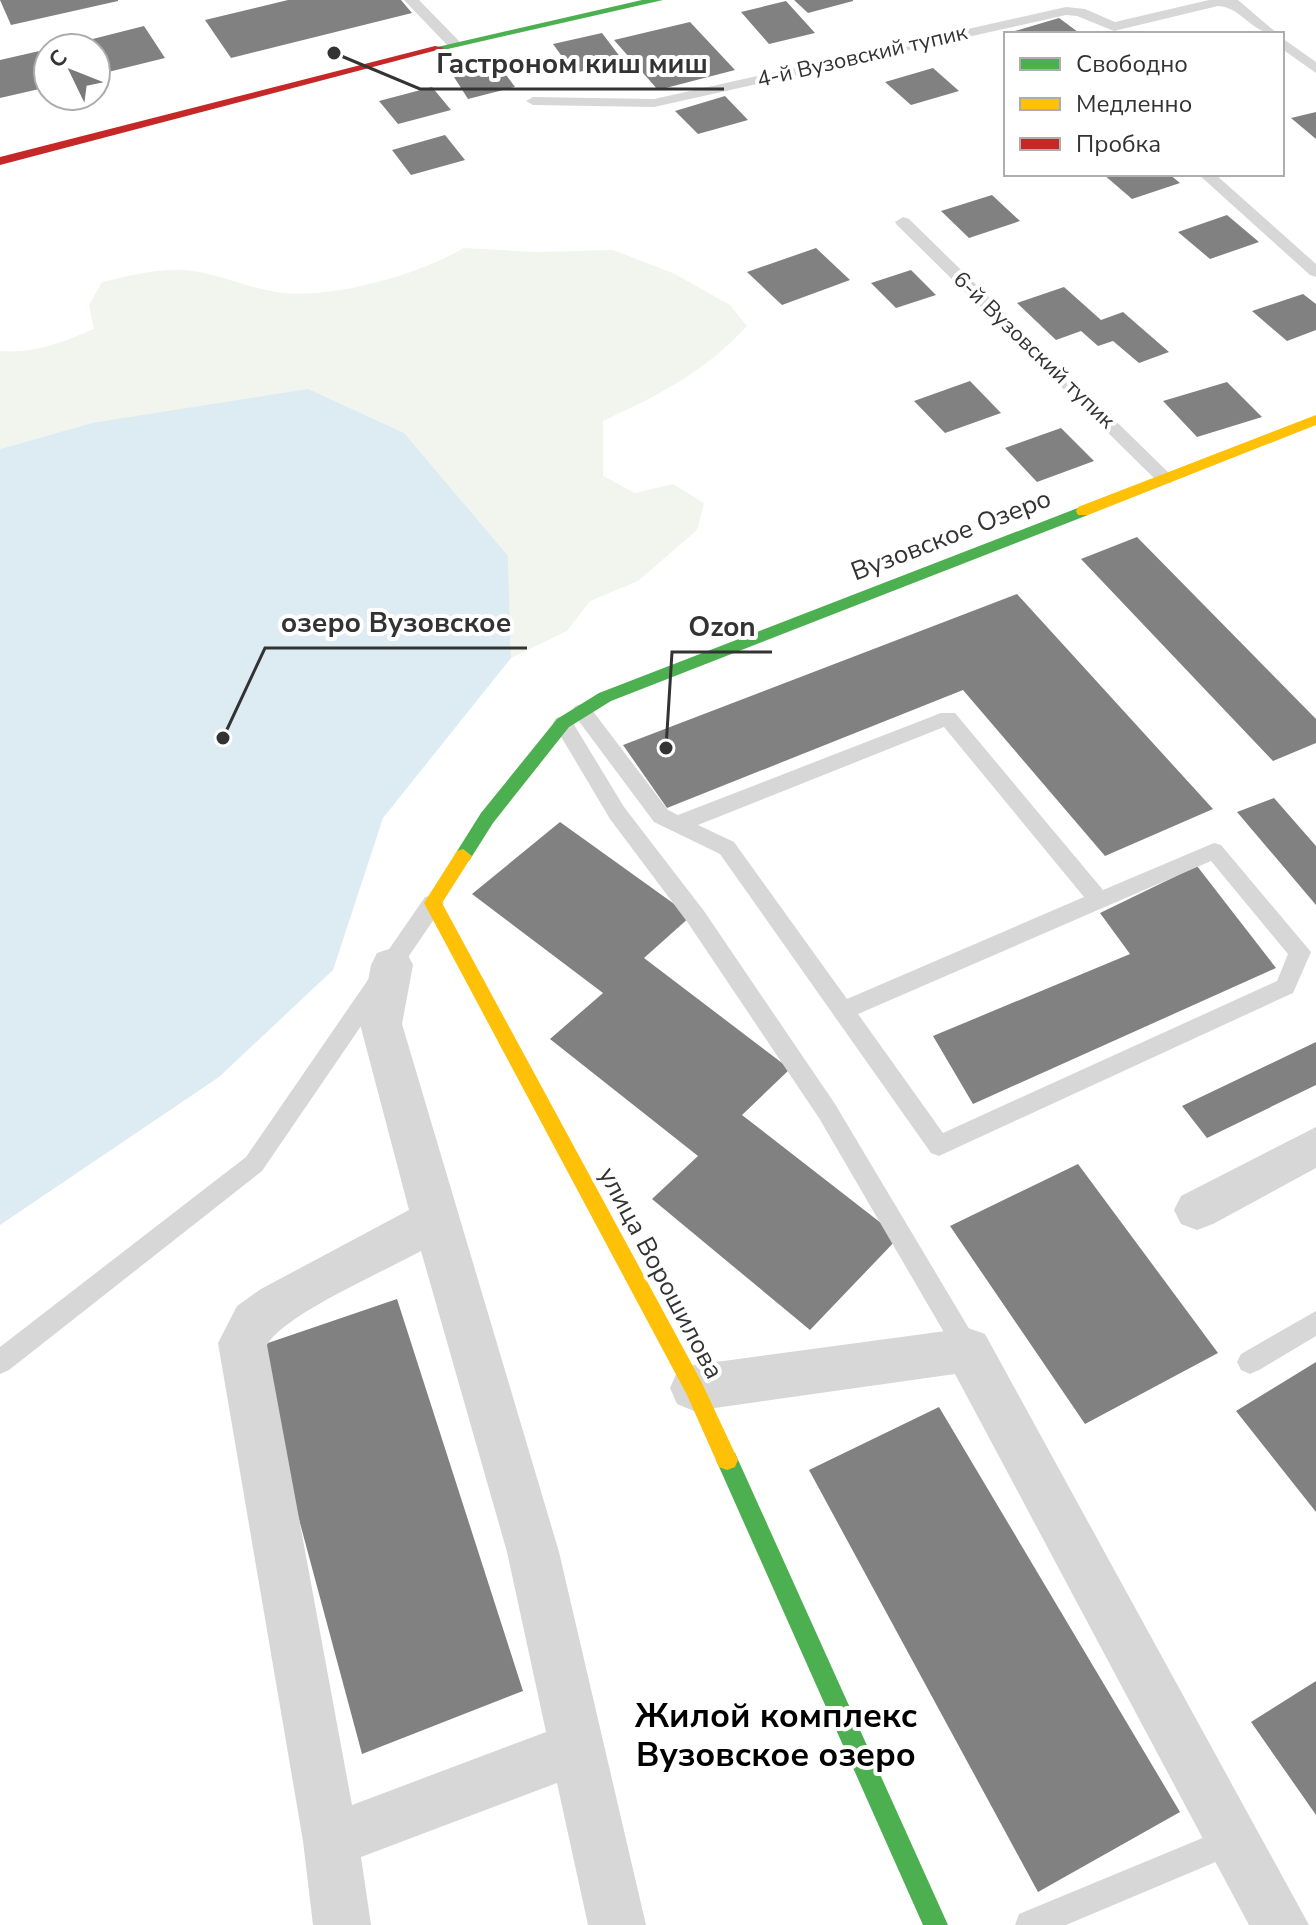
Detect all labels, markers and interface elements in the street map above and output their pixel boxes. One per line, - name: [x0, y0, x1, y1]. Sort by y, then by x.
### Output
- street label: 4-й Вузовский тупик: [754, 17, 970, 95]
- north arrow: [32, 32, 112, 112]
- legend: [1004, 32, 1284, 176]
- callout: Гастроном киш миш: [420, 37, 724, 89]
- text: С: [42, 43, 74, 75]
- text: Гастроном киш миш: [436, 45, 708, 83]
- text: Свободно: [1076, 48, 1188, 80]
- text: Медленно: [1076, 88, 1192, 120]
- text: Пробка: [1076, 128, 1161, 160]
- street label: 6-й Вузовский тупик: [946, 265, 1122, 436]
- street label: Вузовское Озеро: [846, 481, 1056, 589]
- callout: озеро Вузовское: [265, 596, 527, 648]
- callout: Ozon: [672, 600, 772, 652]
- text: озеро Вузовское: [281, 604, 511, 642]
- text: Ozon: [688, 608, 756, 646]
- street label: улица Ворошилова: [590, 1161, 732, 1385]
- district label: Жилой комплекс Вузовское озеро: [635, 1693, 917, 1778]

